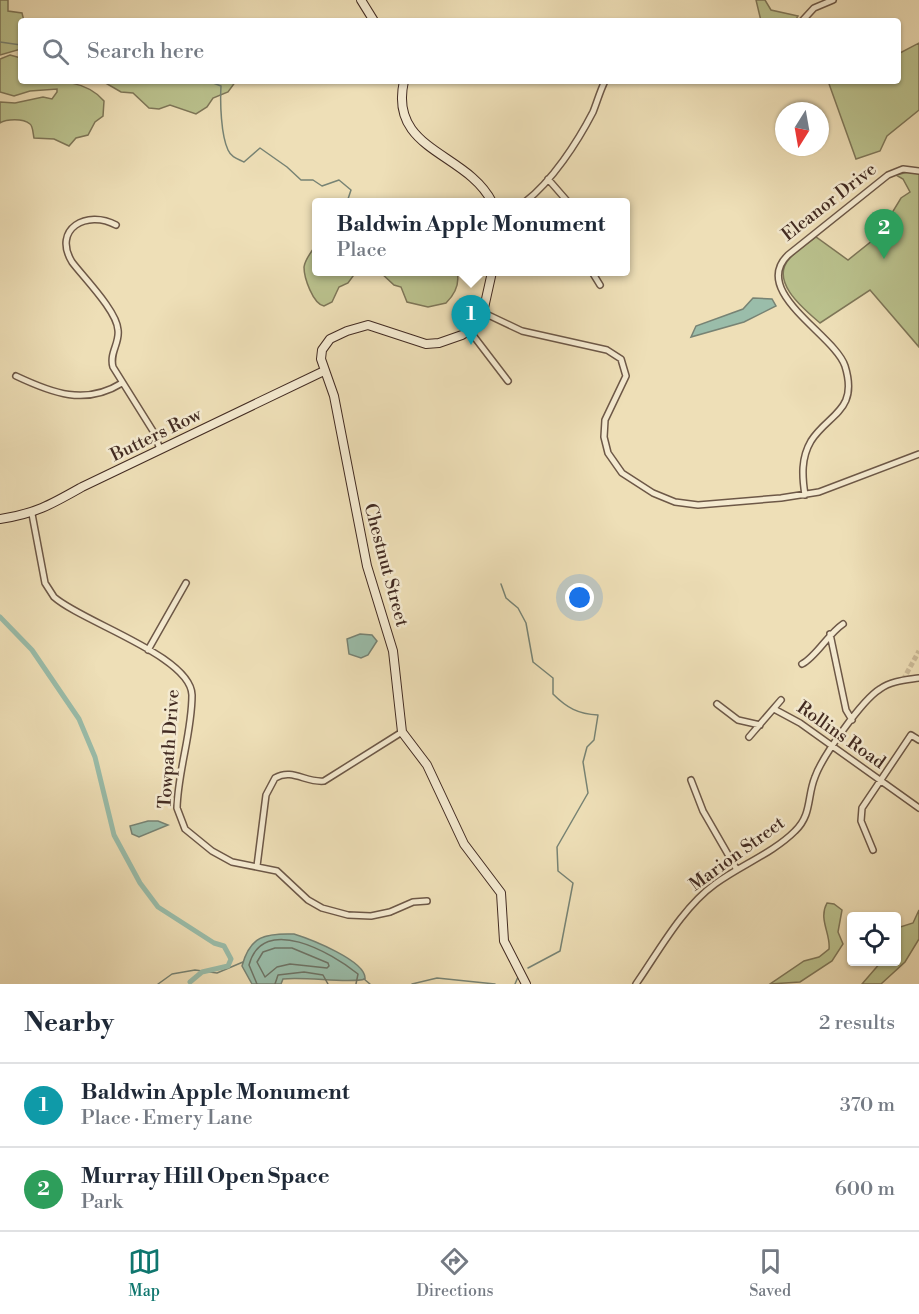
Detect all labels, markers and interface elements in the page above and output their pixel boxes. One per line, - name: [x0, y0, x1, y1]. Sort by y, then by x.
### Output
- search box: [18, 18, 901, 84]
- icon: search: [39, 35, 72, 68]
- text: Search here: [87, 38, 204, 65]
- north arrow: [775, 102, 829, 156]
- street label: Eleanor Drive: [777, 158, 881, 246]
- popup: [312, 198, 630, 276]
- pin: 2: [864, 210, 904, 259]
- text: Baldwin Apple Monument: [337, 211, 605, 238]
- text: Place: [337, 238, 387, 263]
- pin: 1: [452, 296, 490, 345]
- street label: Butters Row: [106, 403, 206, 467]
- street label: Chestnut Street: [359, 501, 414, 630]
- your location: [565, 583, 594, 612]
- street label: Towpath Drive: [153, 689, 185, 809]
- street label: Rollins Road: [792, 696, 890, 774]
- street label: Marion Street: [685, 811, 790, 896]
- map controls: [847, 912, 901, 966]
- button: locate: [847, 912, 901, 966]
- text: Nearby: [24, 1007, 114, 1039]
- text: 2 results: [819, 1011, 895, 1036]
- text: Baldwin Apple Monument: [81, 1079, 350, 1106]
- text: 1: [39, 1093, 48, 1118]
- text: 370 m: [840, 1093, 895, 1118]
- text: Place · Emery Lane: [81, 1106, 253, 1131]
- text: Murray Hill Open Space: [81, 1163, 330, 1190]
- text: 2: [37, 1177, 50, 1202]
- text: 600 m: [835, 1177, 895, 1202]
- text: Park: [81, 1190, 123, 1215]
- tab: Map: [128, 1245, 161, 1301]
- tab: Directions: [416, 1245, 494, 1301]
- tab: Saved: [749, 1245, 791, 1301]

